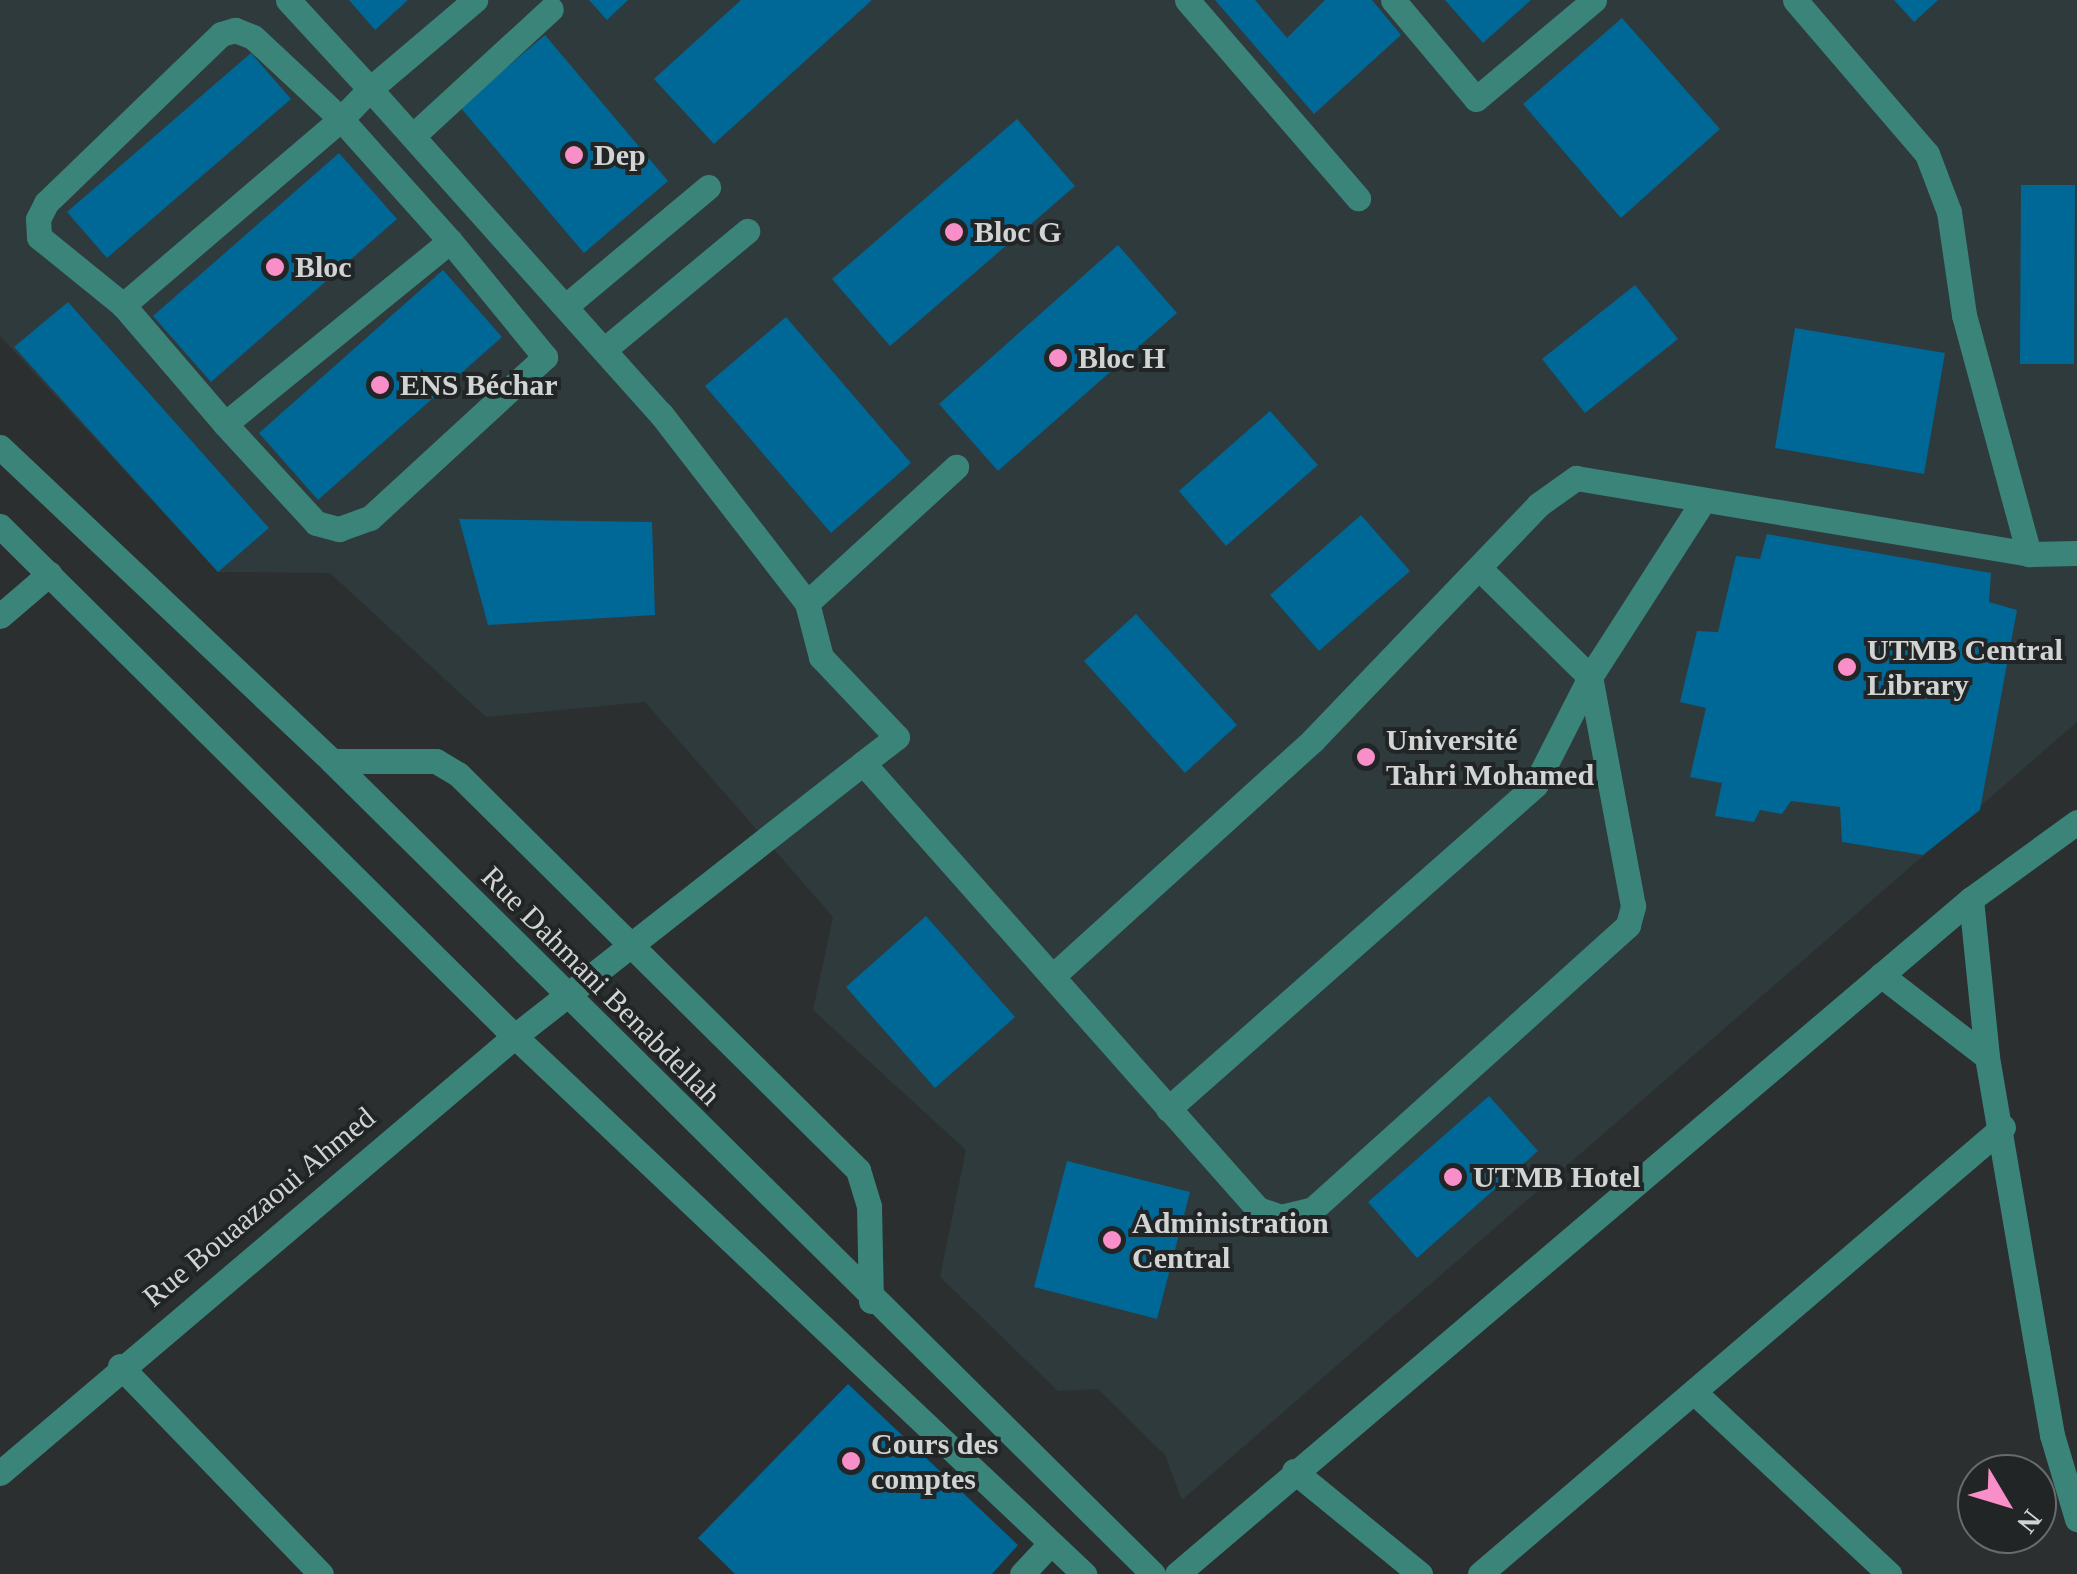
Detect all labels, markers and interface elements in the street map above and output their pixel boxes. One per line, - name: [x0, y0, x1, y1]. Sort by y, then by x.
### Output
- place label: Dep: [594, 137, 646, 173]
- marker: Dep: [563, 144, 585, 166]
- place label: Bloc G: [974, 214, 1061, 250]
- marker: Bloc G: [943, 221, 965, 243]
- place label: Bloc: [295, 249, 352, 285]
- marker: Bloc: [264, 256, 286, 278]
- place label: Bloc H: [1078, 340, 1165, 376]
- marker: Bloc H: [1047, 347, 1069, 369]
- place label: ENS Béchar: [400, 367, 558, 403]
- marker: ENS Béchar: [369, 374, 391, 396]
- place label: UTMB Central Library: [1867, 632, 2063, 702]
- marker: UTMB Central Library: [1836, 656, 1858, 678]
- place label: Université Tahri Mohamed: [1386, 722, 1594, 792]
- marker: Université Tahri Mohamed: [1355, 746, 1377, 768]
- street label: Rue Dahmani Benabdellah: [474, 859, 728, 1113]
- street label: Rue Bouaazaoui Ahmed: [135, 1099, 383, 1315]
- place label: UTMB Hotel: [1473, 1159, 1640, 1195]
- marker: UTMB Hotel: [1442, 1166, 1464, 1188]
- place label: Administration Central: [1132, 1205, 1329, 1276]
- marker: Administration Central: [1101, 1229, 1123, 1251]
- place label: Cours des comptes: [871, 1426, 999, 1496]
- marker: Cours des comptes: [840, 1450, 862, 1472]
- north arrow: [1957, 1454, 2057, 1554]
- text: N: [2011, 1504, 2048, 1539]

